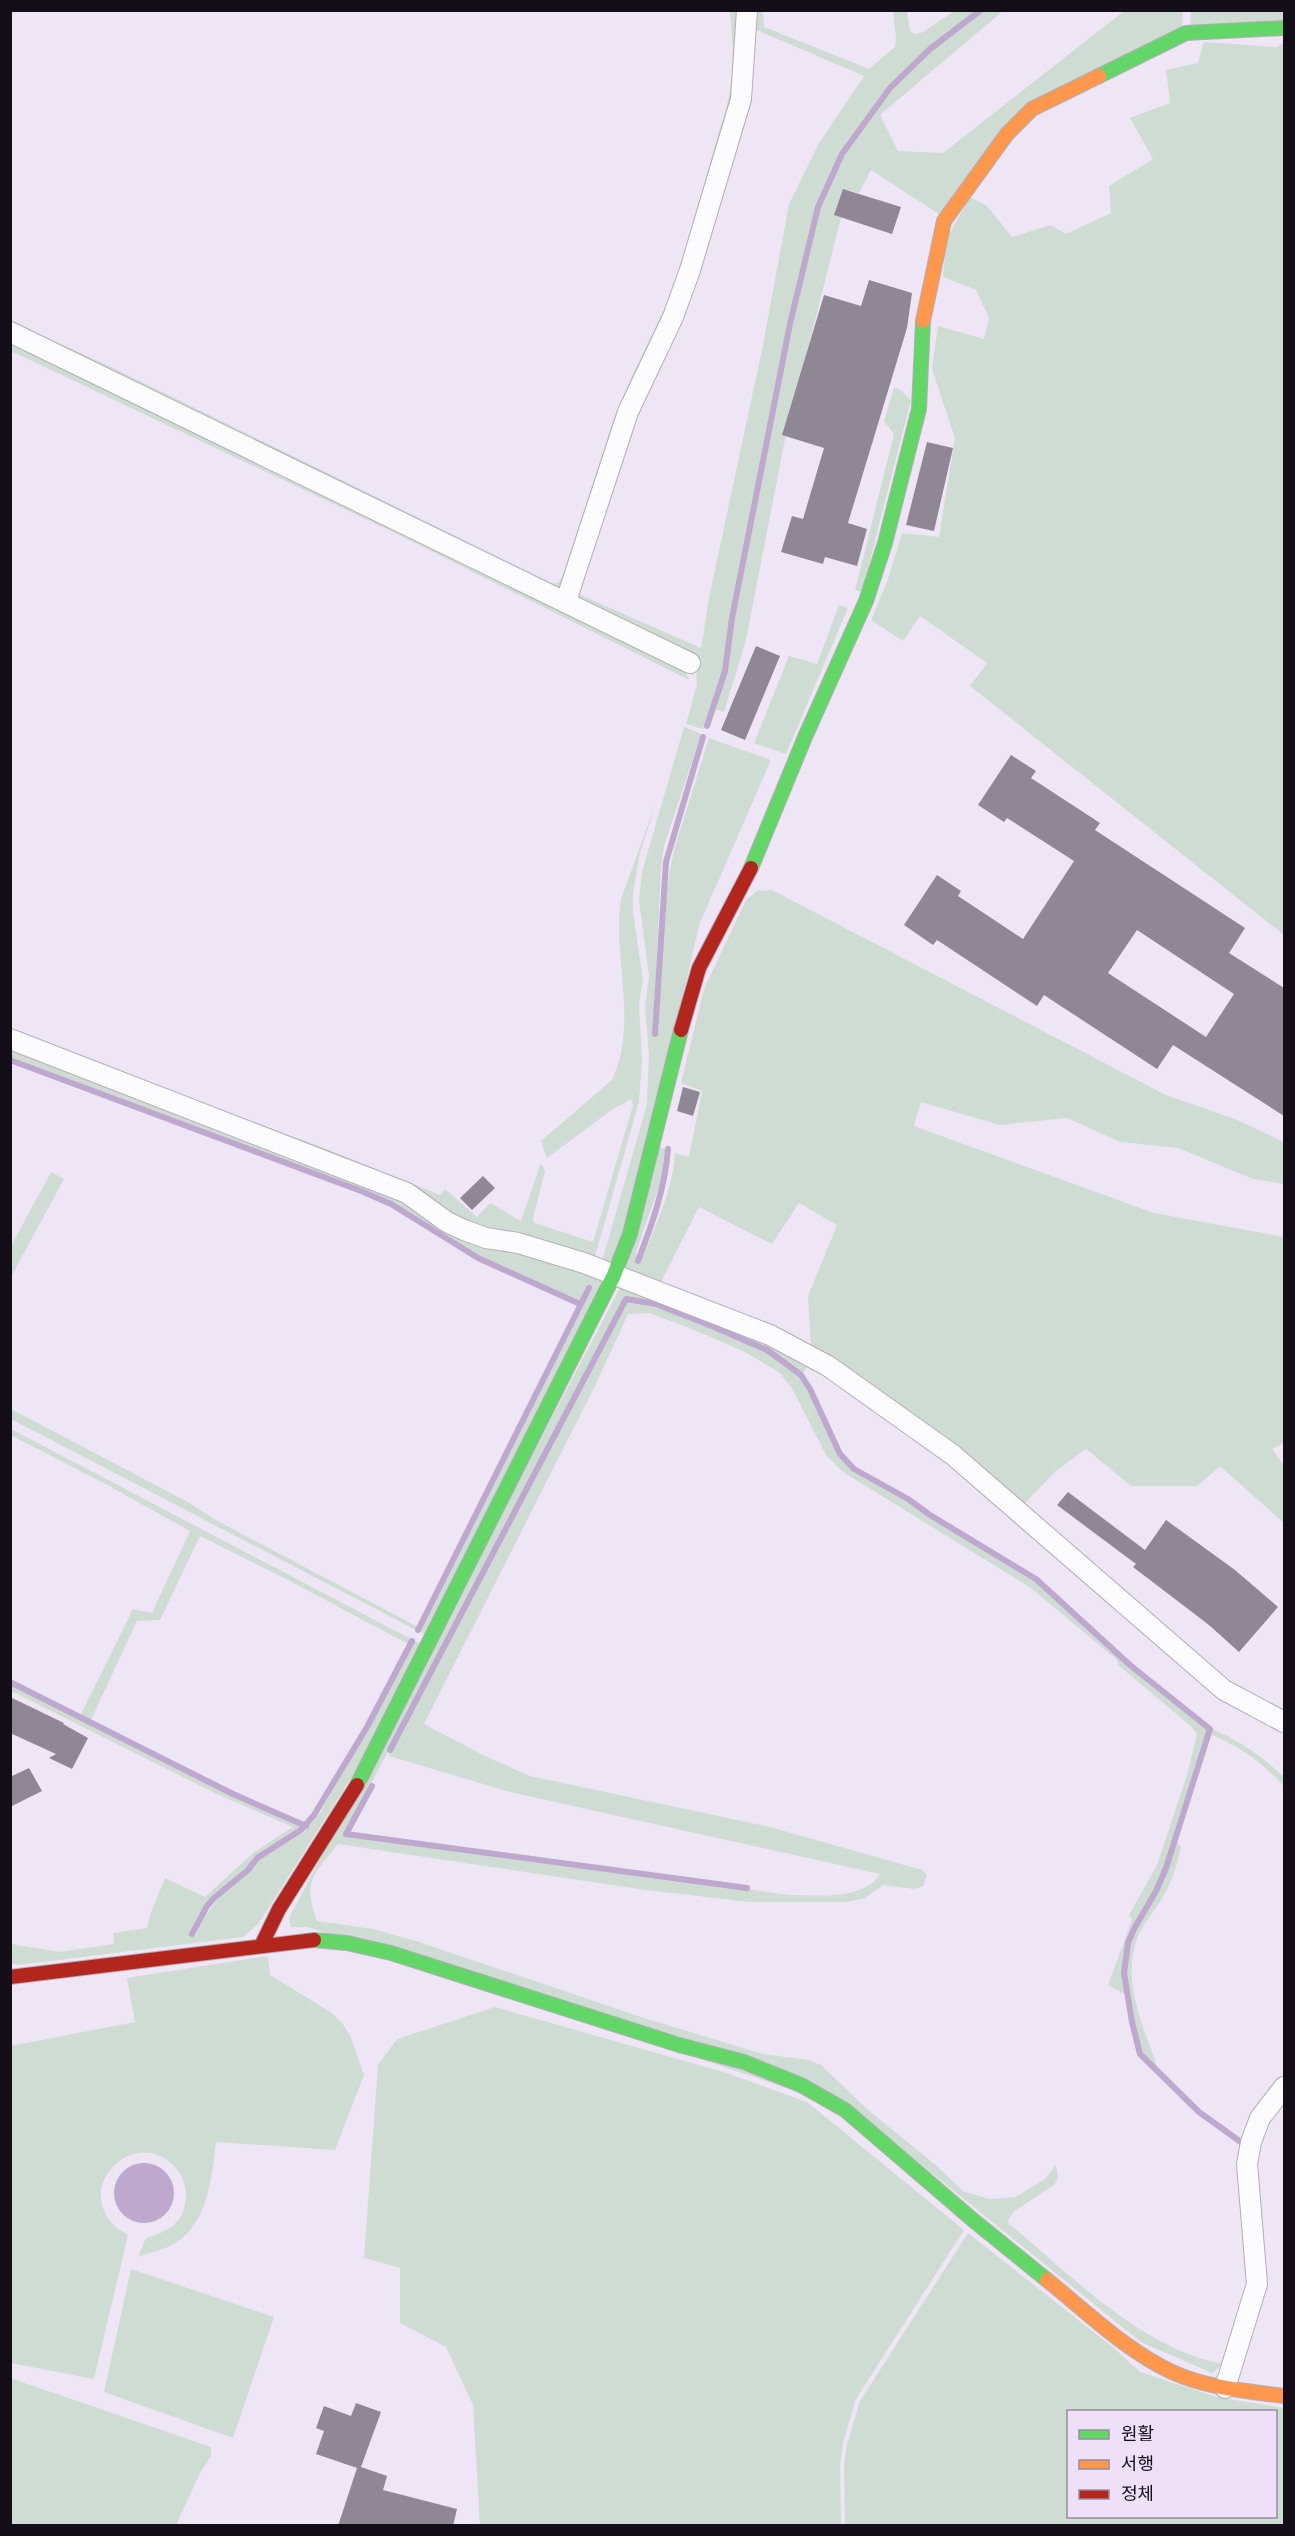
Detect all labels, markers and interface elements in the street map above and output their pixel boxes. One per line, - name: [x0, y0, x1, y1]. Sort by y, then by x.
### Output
- legend: [1067, 2410, 1277, 2518]
- text: 원활: [1121, 2424, 1154, 2444]
- text: 서행: [1121, 2454, 1154, 2474]
- text: 정체: [1121, 2484, 1154, 2504]

